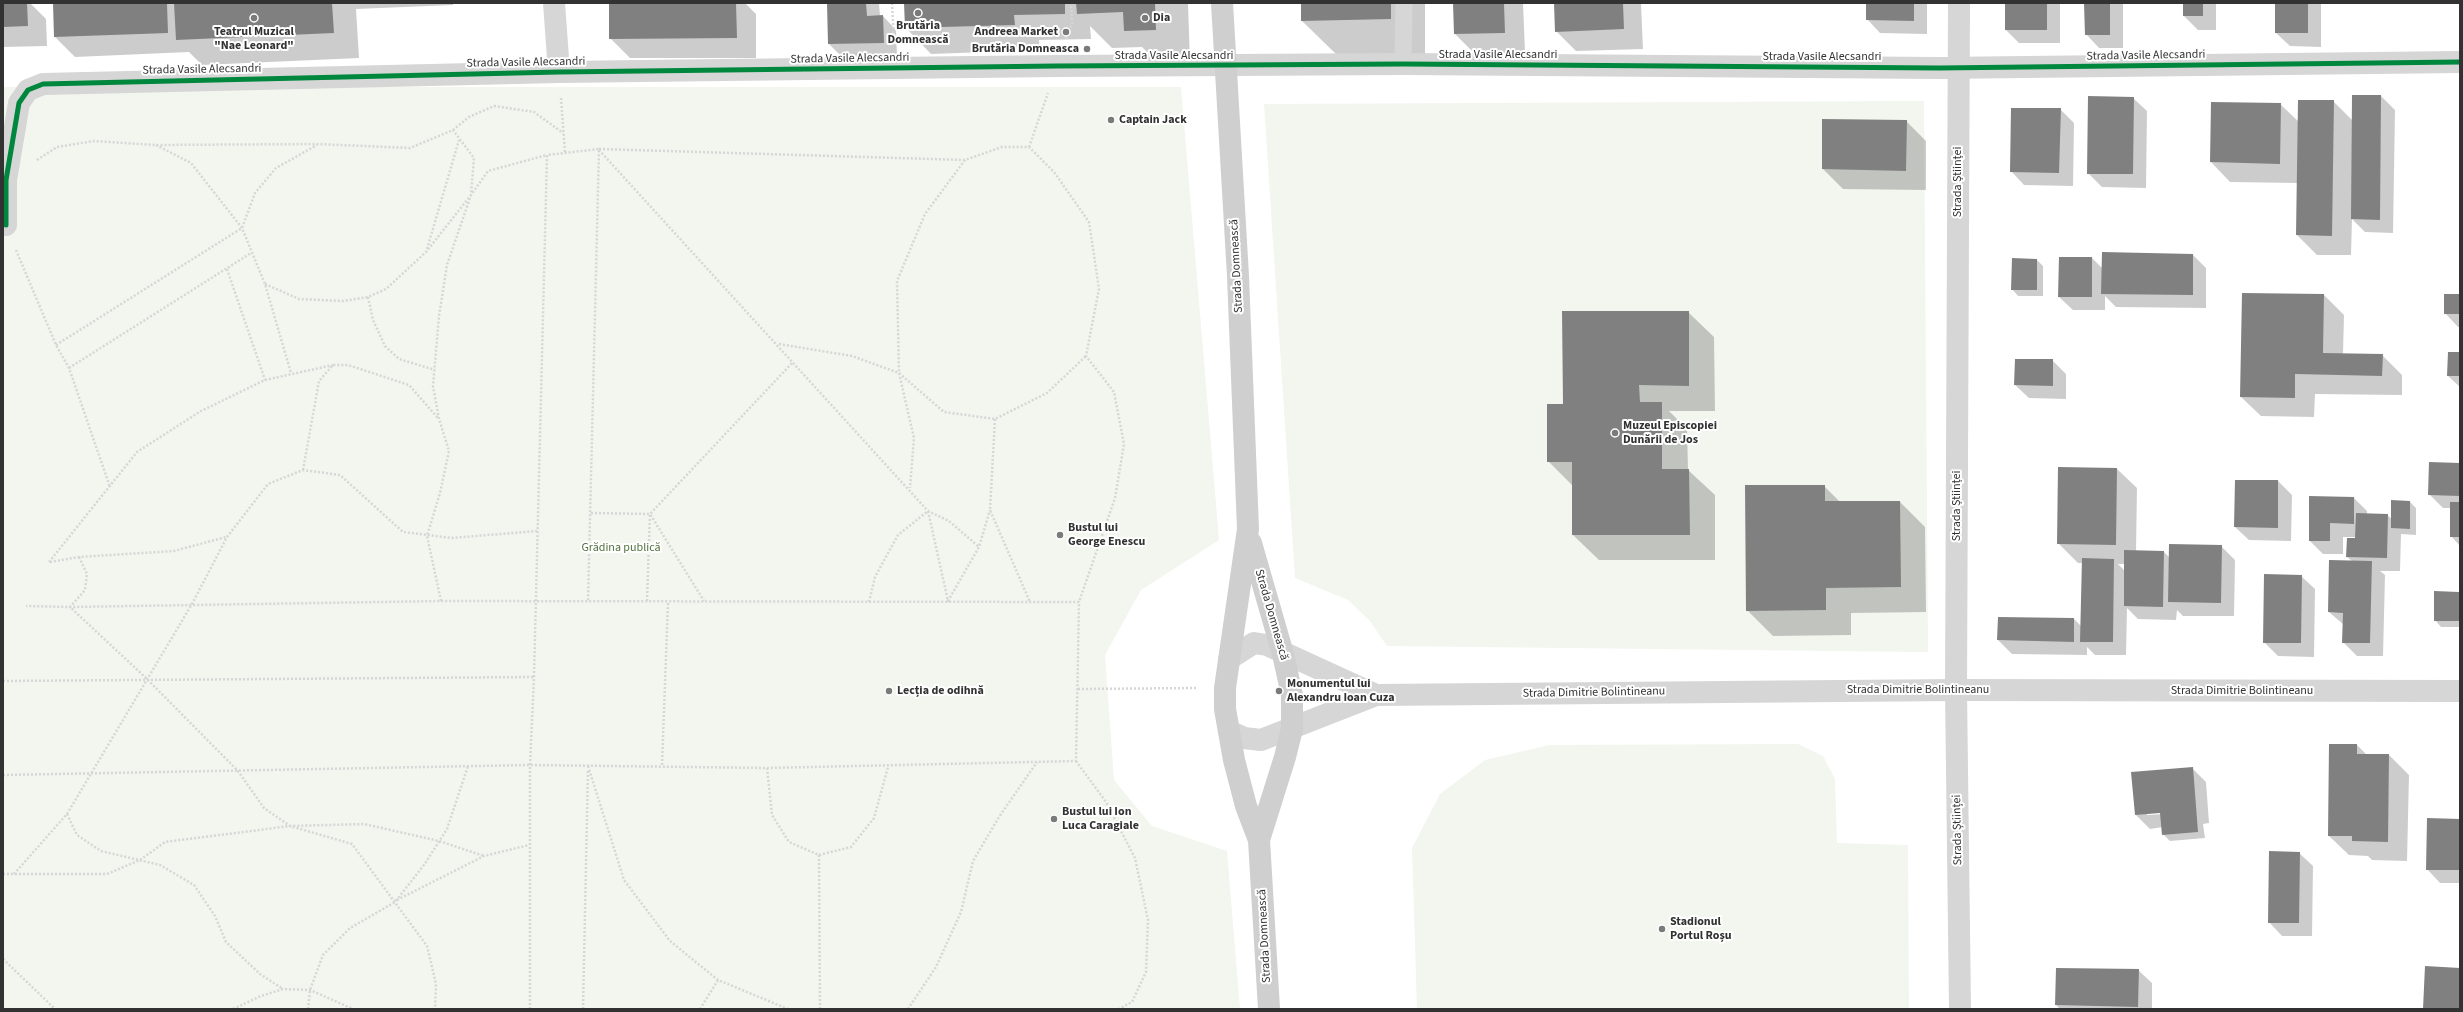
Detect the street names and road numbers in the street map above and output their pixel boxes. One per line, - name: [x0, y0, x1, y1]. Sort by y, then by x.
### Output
- street label: Strada Vasile Alecsandri: [1439, 48, 1557, 62]
- street label: Strada Vasile Alecsandri: [2086, 48, 2206, 64]
- street label: Strada Vasile Alecsandri: [1115, 49, 1233, 63]
- street label: Strada Vasile Alecsandri: [1763, 50, 1881, 64]
- street label: Strada Vasile Alecsandri: [790, 51, 910, 67]
- street label: Strada Vasile Alecsandri: [466, 55, 586, 71]
- street label: Strada Vasile Alecsandri: [142, 62, 262, 78]
- street label: Strada Științei: [1951, 147, 1965, 217]
- street label: Strada Domnească: [1227, 219, 1247, 313]
- street label: Strada Științei: [1950, 471, 1964, 541]
- street label: Strada Domnească: [1251, 568, 1291, 662]
- street label: Strada Dimitrie Bolintineanu: [1847, 683, 1989, 697]
- street label: Strada Dimitrie Bolintineanu: [2171, 684, 2313, 698]
- street label: Strada Dimitrie Bolintineanu: [1523, 685, 1665, 701]
- street label: Strada Științei: [1950, 795, 1966, 865]
- street label: Strada Domnească: [1255, 889, 1275, 983]

